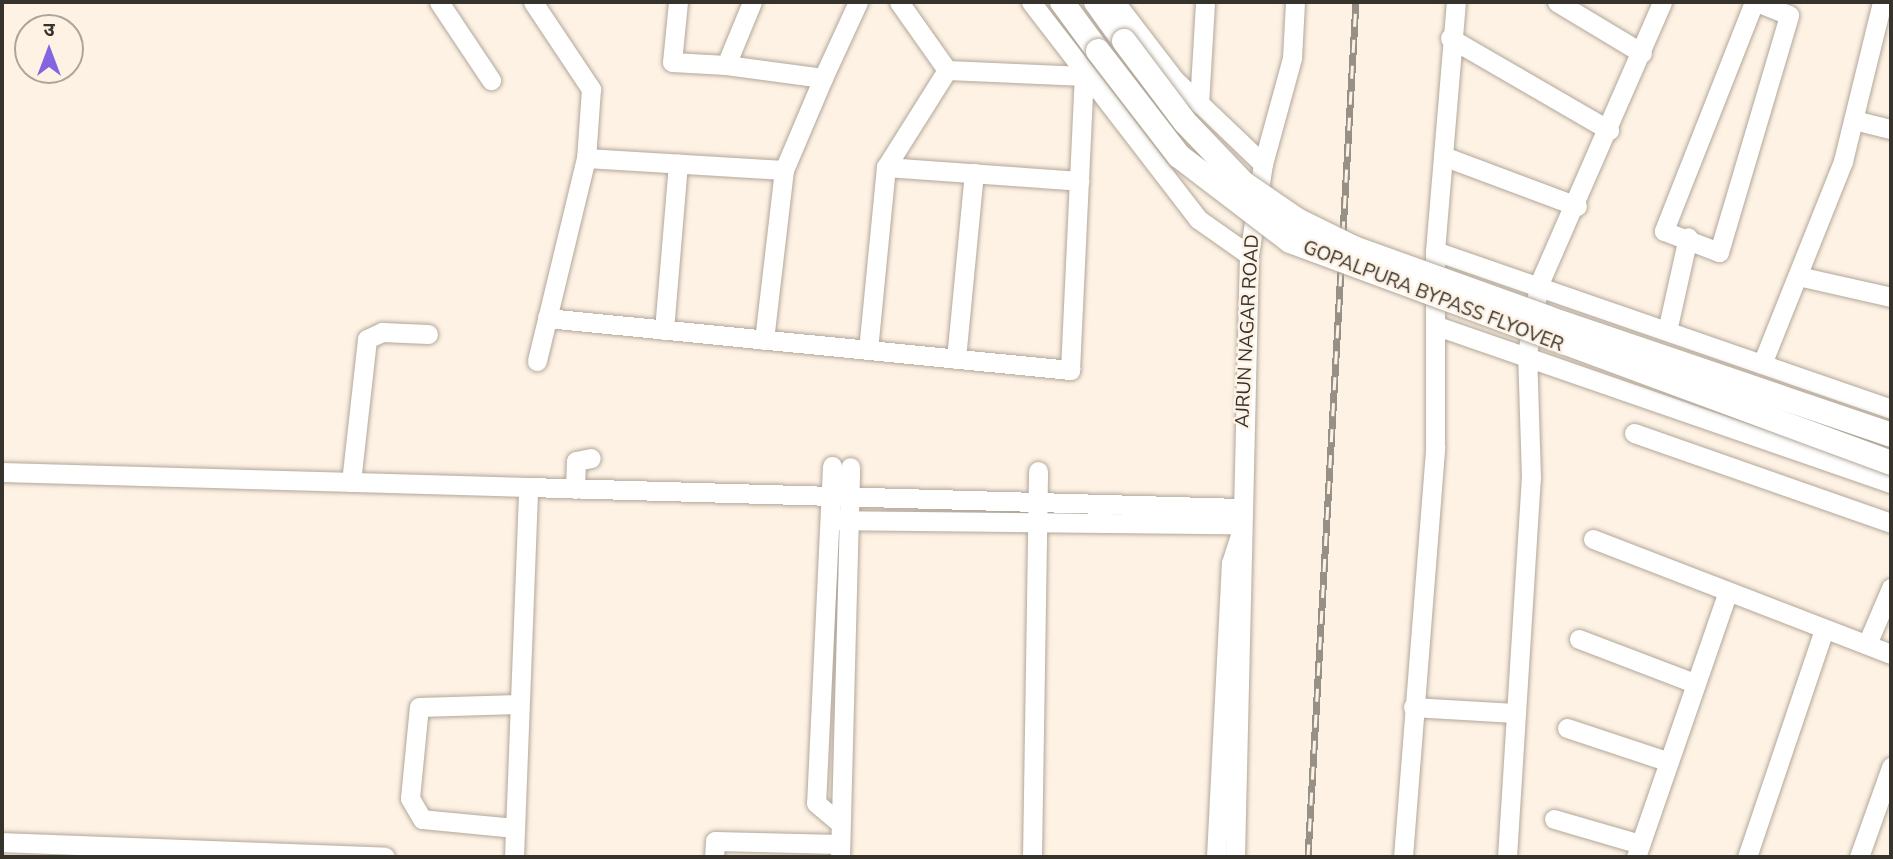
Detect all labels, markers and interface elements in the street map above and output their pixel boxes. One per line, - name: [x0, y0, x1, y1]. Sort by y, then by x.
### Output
- north arrow: [14, 14, 84, 84]
- text: उ: [43, 17, 55, 43]
- street label: AJRUN NAGAR ROAD: [1232, 234, 1264, 428]
- street label: GOPALPURA BYPASS FLYOVER: [1299, 237, 1567, 357]

